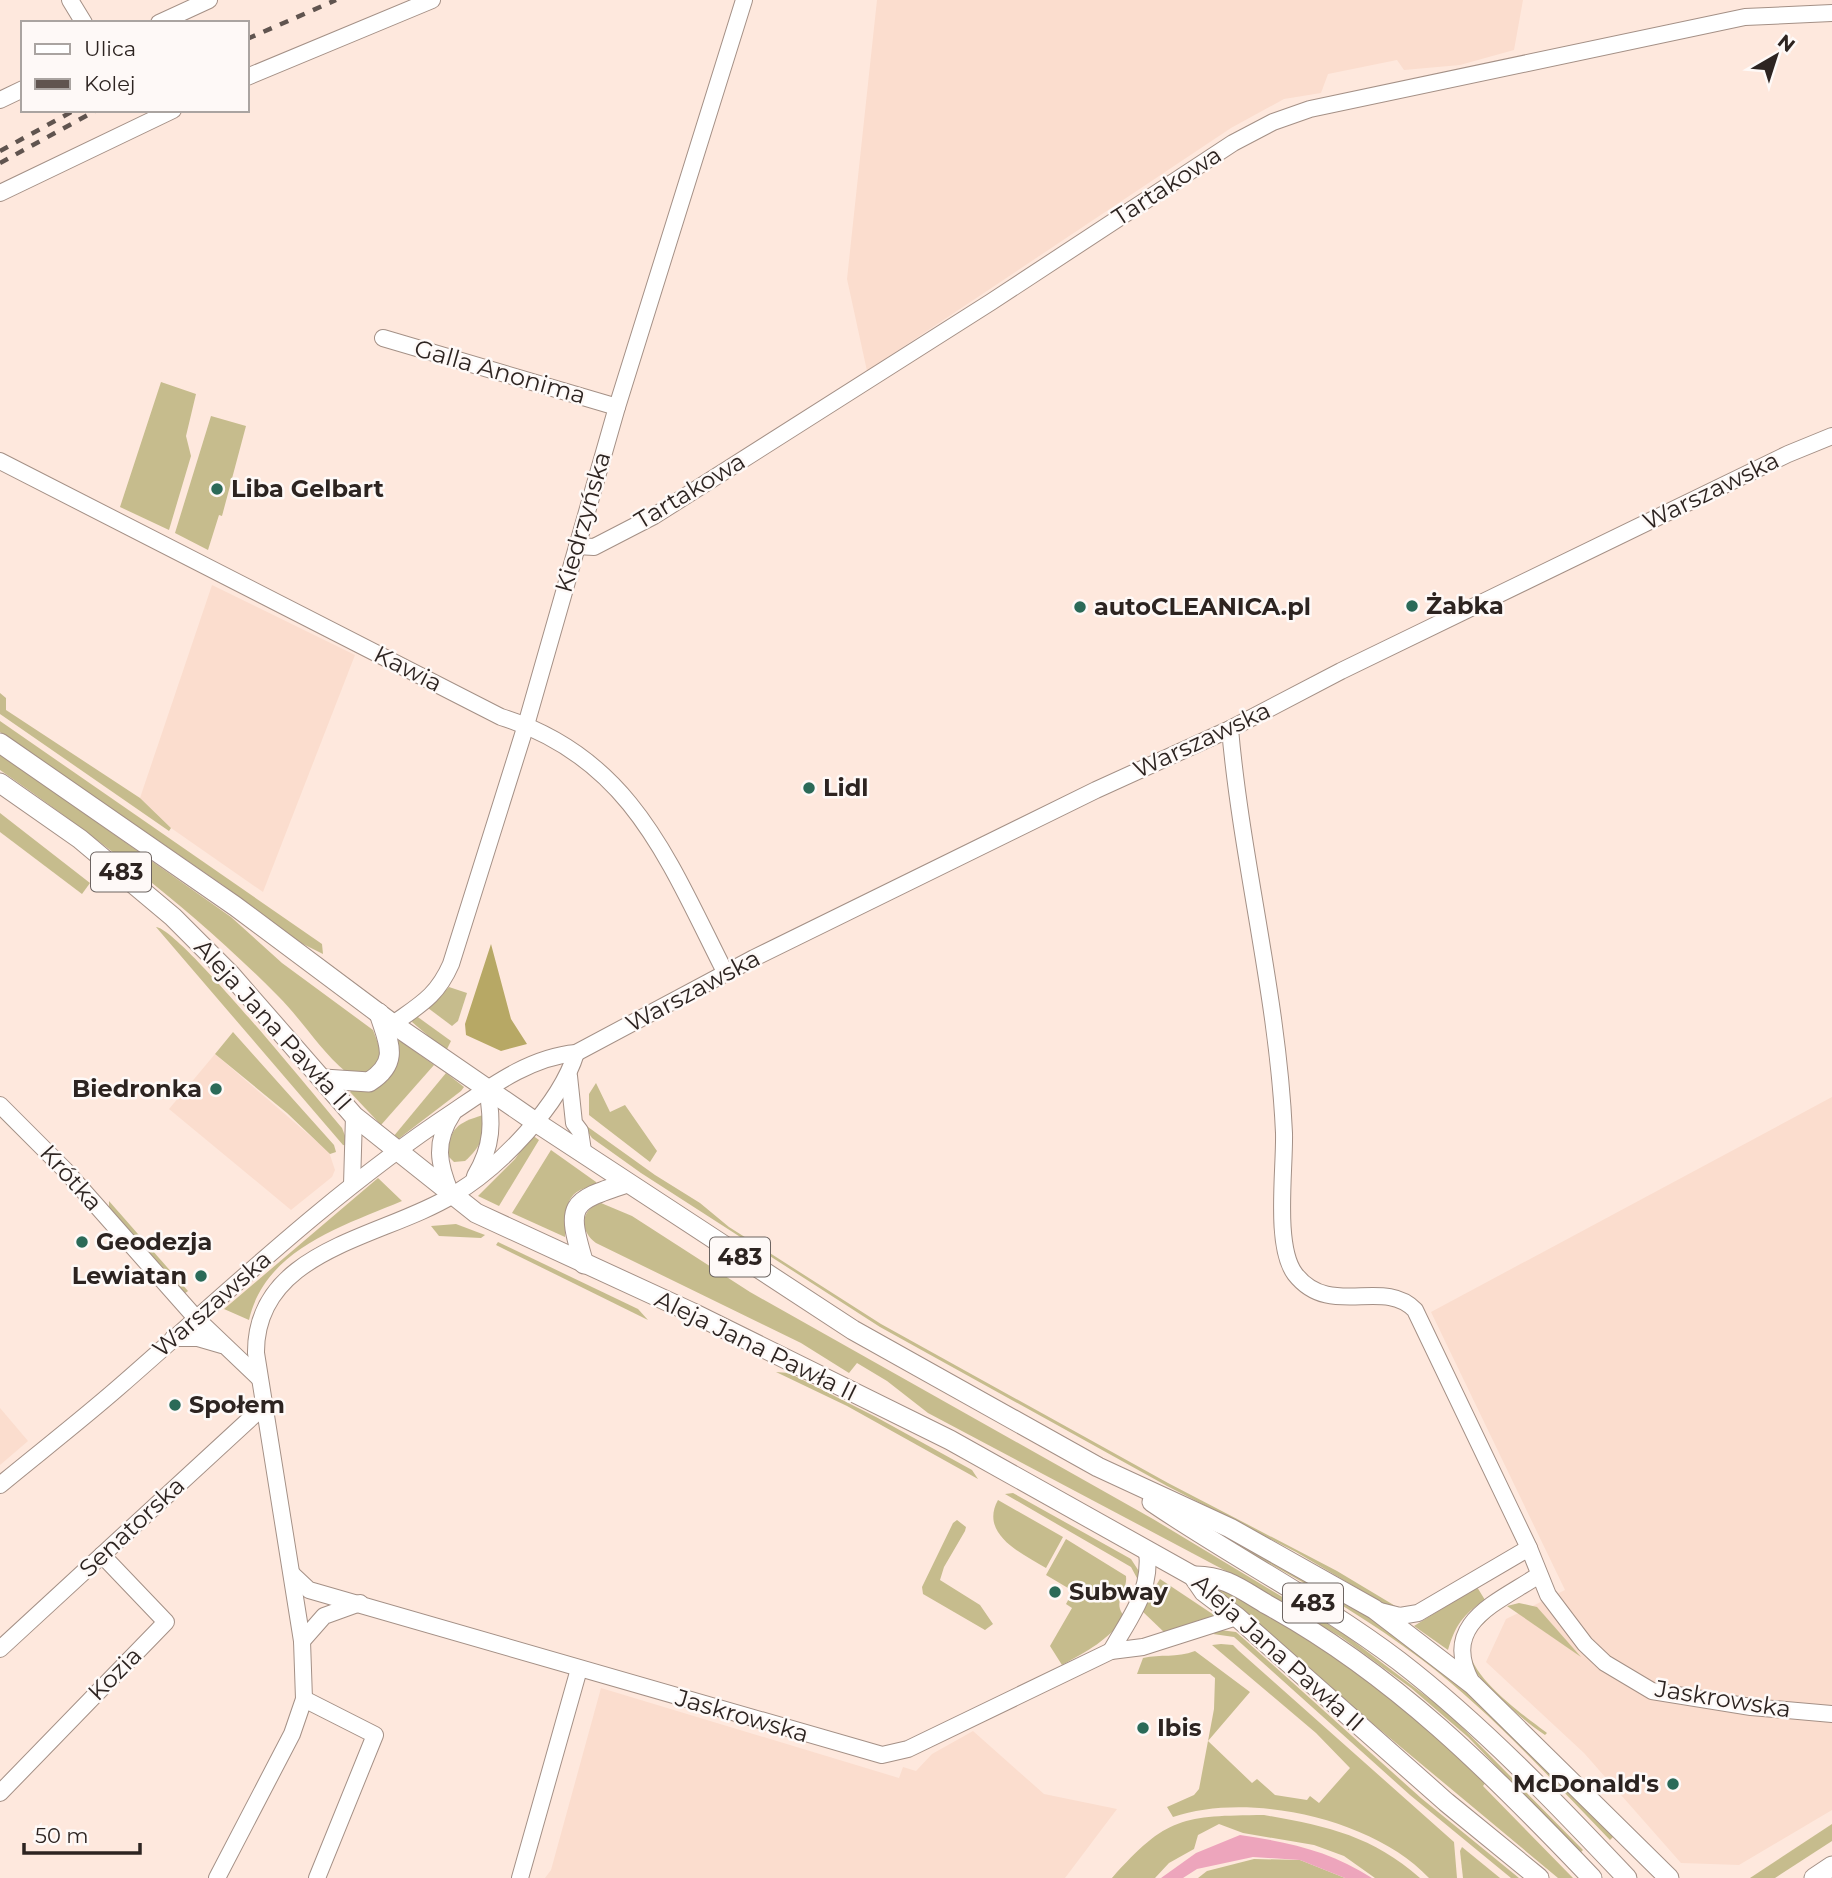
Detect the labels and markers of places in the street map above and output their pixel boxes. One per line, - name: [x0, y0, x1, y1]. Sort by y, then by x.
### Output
- place label: Liba Gelbart: [231, 474, 384, 503]
- marker: Liba Gelbart: [209, 481, 225, 497]
- place label: Żabka: [1426, 591, 1504, 620]
- place label: autoCLEANICA.pl: [1094, 592, 1311, 621]
- marker: Żabka: [1404, 598, 1420, 614]
- marker: autoCLEANICA.pl: [1072, 599, 1088, 615]
- place label: Lidl: [823, 773, 869, 802]
- marker: Lidl: [801, 780, 817, 796]
- place label: Biedronka: [72, 1074, 202, 1103]
- marker: Biedronka: [208, 1081, 224, 1097]
- place label: Geodezja: [96, 1227, 212, 1256]
- marker: Geodezja: [74, 1234, 90, 1250]
- place label: Lewiatan: [72, 1261, 187, 1290]
- marker: Lewiatan: [193, 1268, 209, 1284]
- place label: Społem: [189, 1390, 285, 1419]
- marker: Społem: [167, 1397, 183, 1413]
- place label: Subway: [1069, 1577, 1169, 1606]
- marker: Subway: [1047, 1584, 1063, 1600]
- place label: Ibis: [1157, 1713, 1202, 1742]
- marker: Ibis: [1135, 1720, 1151, 1736]
- place label: McDonald's: [1513, 1769, 1659, 1798]
- marker: McDonald's: [1665, 1776, 1681, 1792]

